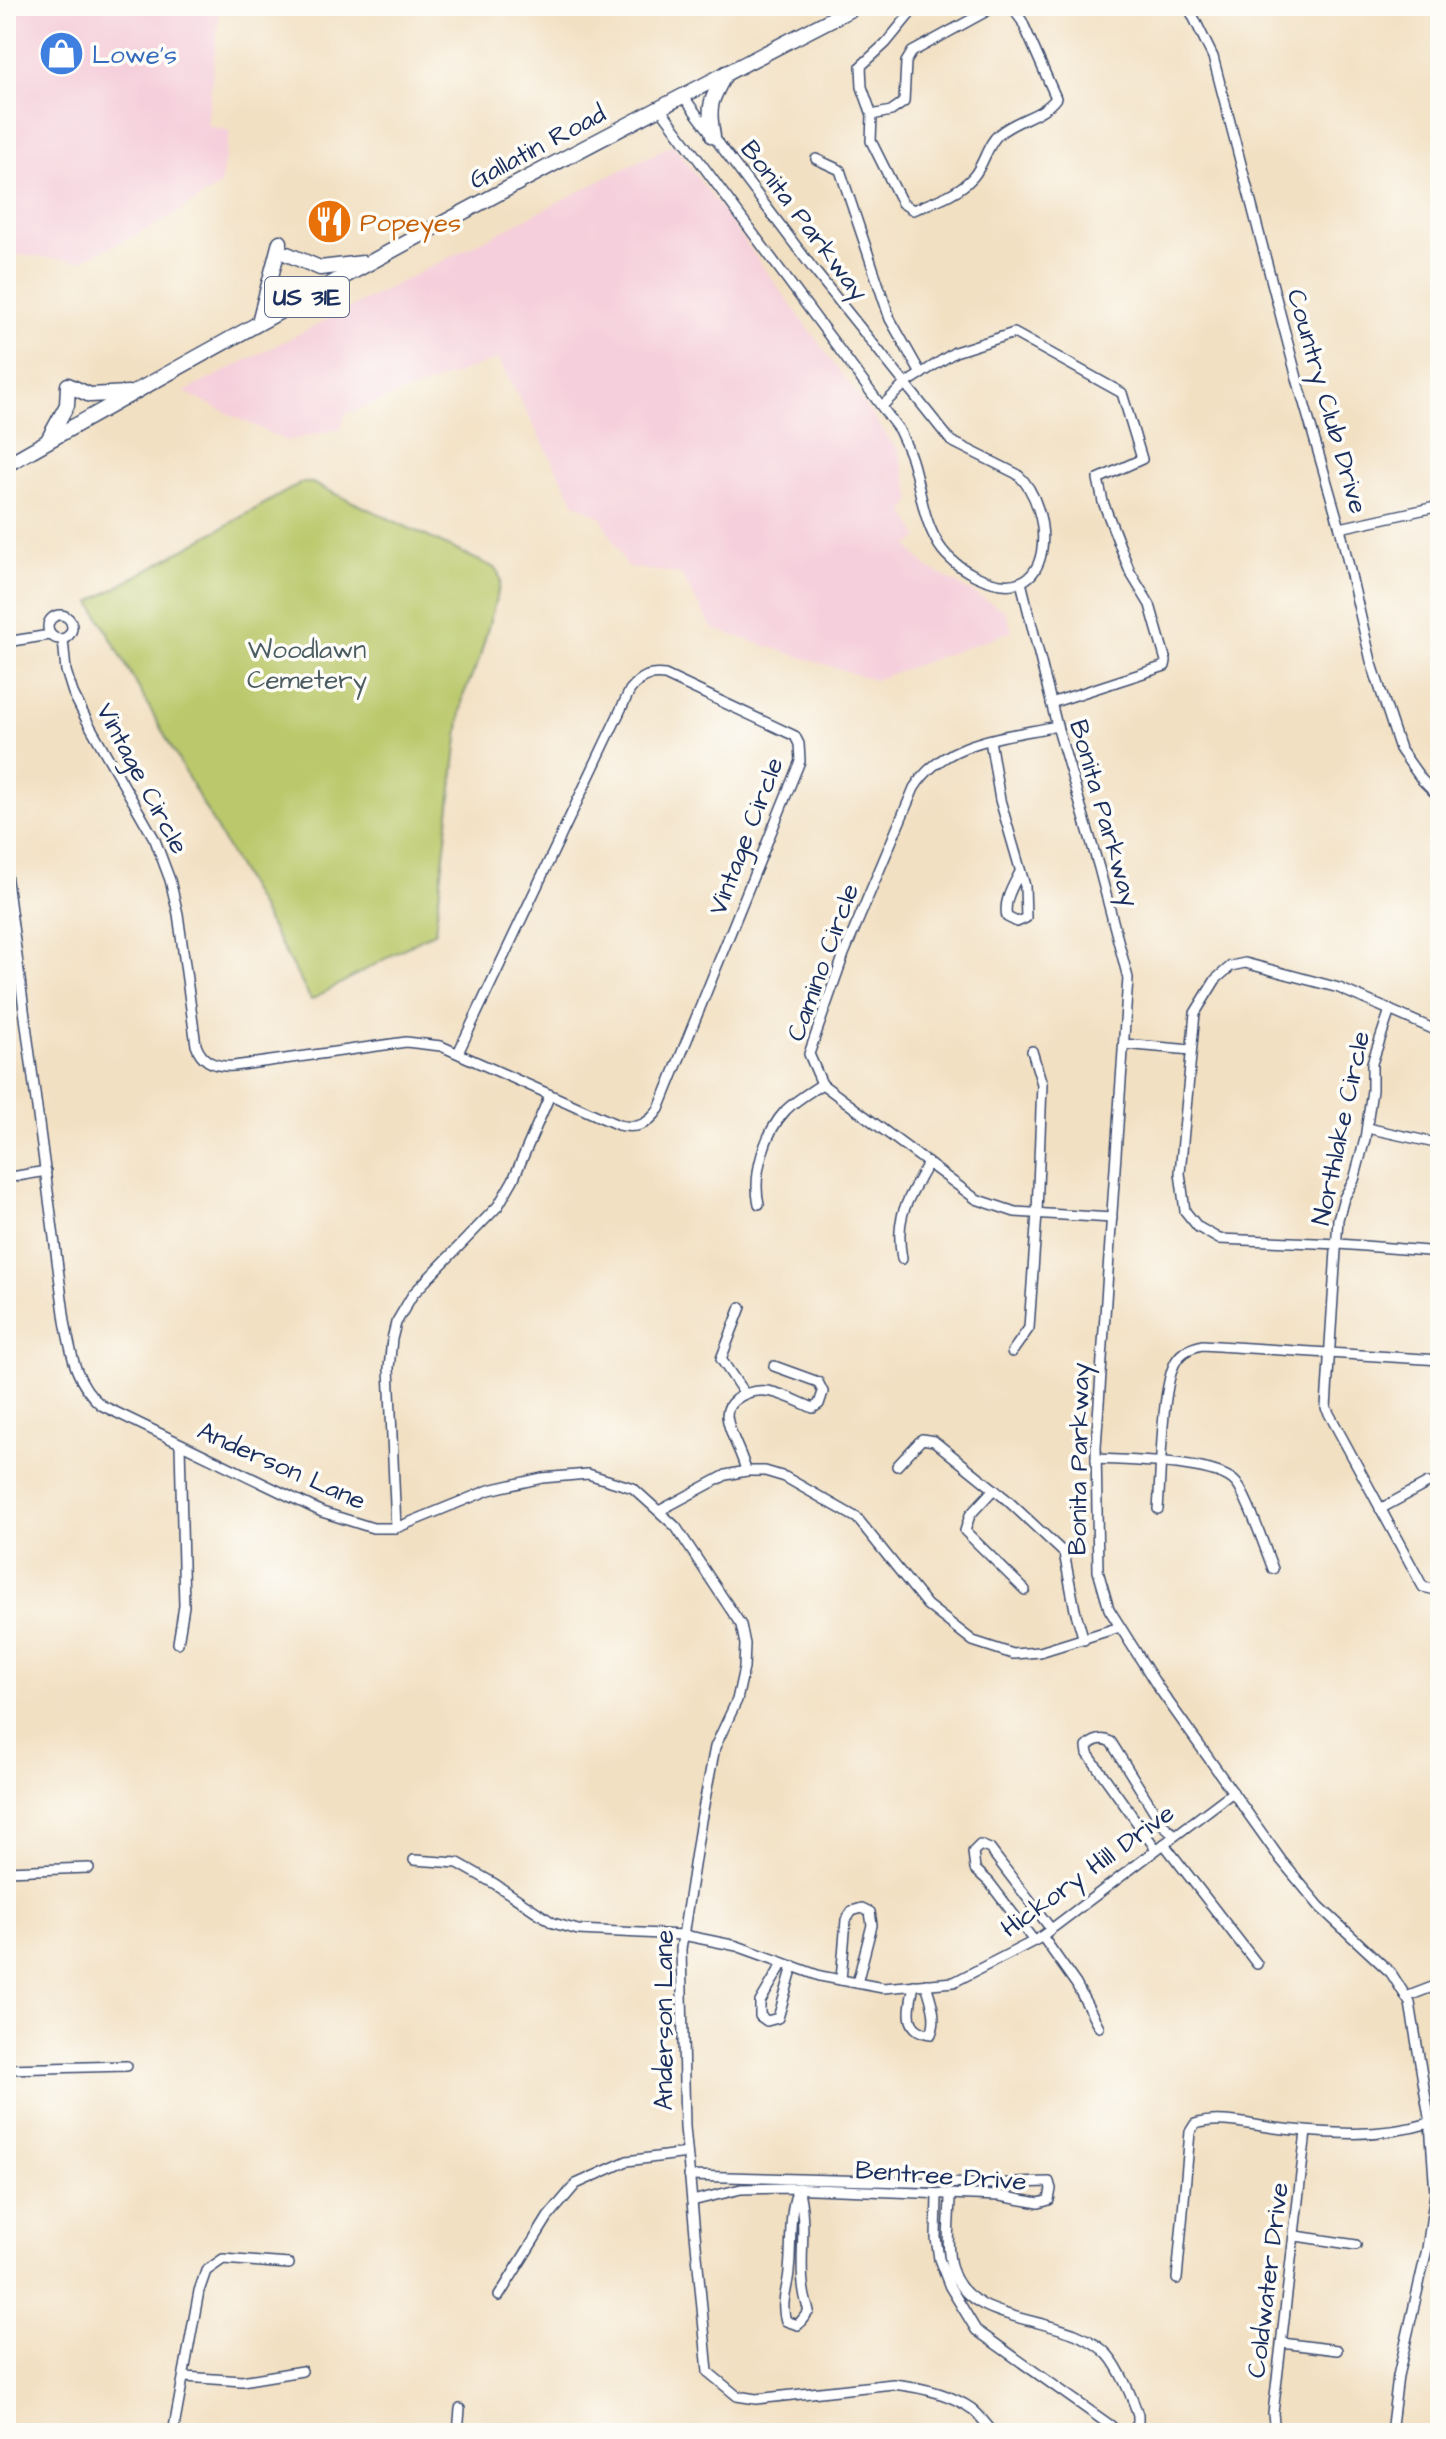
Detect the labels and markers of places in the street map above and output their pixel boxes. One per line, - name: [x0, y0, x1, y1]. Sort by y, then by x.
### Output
- shop icon: Lowe's: [37, 30, 85, 78]
- place label: Lowe's: [92, 37, 177, 73]
- restaurant icon: Popeyes: [305, 198, 353, 246]
- place label: Popeyes: [360, 205, 461, 243]

